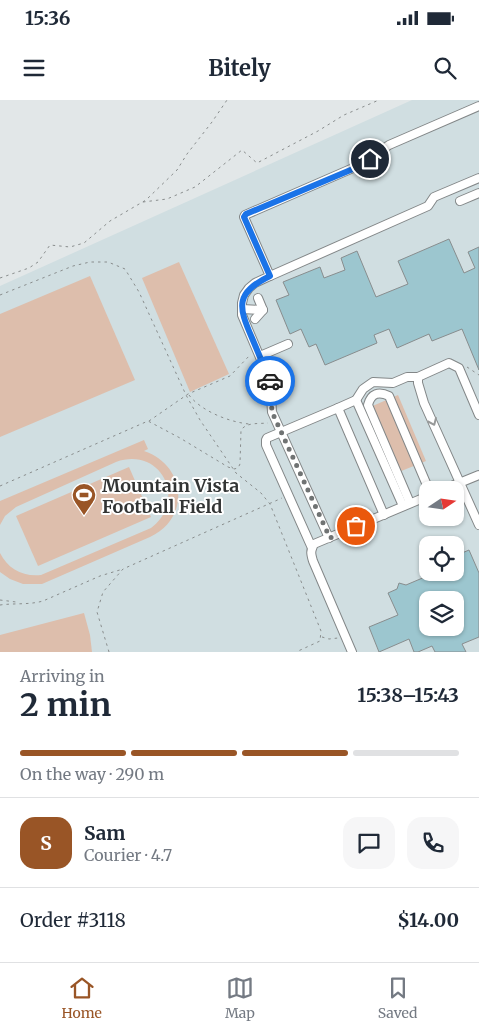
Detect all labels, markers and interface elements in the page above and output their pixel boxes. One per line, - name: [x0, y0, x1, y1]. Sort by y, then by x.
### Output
- text: 15:36: [25, 6, 71, 30]
- icon: menu: [20, 54, 48, 82]
- text: Bitely: [208, 54, 271, 82]
- icon: search: [431, 54, 459, 82]
- pin: [349, 138, 391, 180]
- icon: home: [356, 145, 384, 173]
- courier: [245, 356, 295, 406]
- icon: car: [256, 367, 284, 395]
- one-way arrow: [427, 417, 438, 426]
- place label: Mountain Vista Football Field: [102, 474, 239, 518]
- north arrow: [419, 481, 464, 526]
- map controls: [419, 481, 464, 636]
- sports icon: Mountain Vista Football Field: [71, 482, 97, 516]
- pin: [335, 505, 377, 547]
- icon: bag: [342, 512, 370, 540]
- button: locate: [419, 536, 464, 581]
- button: layers: [419, 591, 464, 636]
- text: Arriving in: [20, 666, 105, 686]
- text: 15:38–15:43: [357, 683, 459, 707]
- text: 2 min: [20, 685, 111, 725]
- text: On the way · 290 m: [20, 764, 164, 784]
- button: chat: [343, 817, 395, 869]
- button: phone: [407, 817, 459, 869]
- text: Sam: [84, 821, 125, 845]
- text: S: [40, 831, 52, 855]
- text: Courier · 4.7: [84, 845, 172, 865]
- text: Order #3118: [20, 908, 126, 932]
- text: $14.00: [397, 908, 459, 932]
- tab: Home: [62, 974, 102, 1022]
- tab: Map: [225, 974, 255, 1022]
- tab: Saved: [378, 974, 417, 1022]

